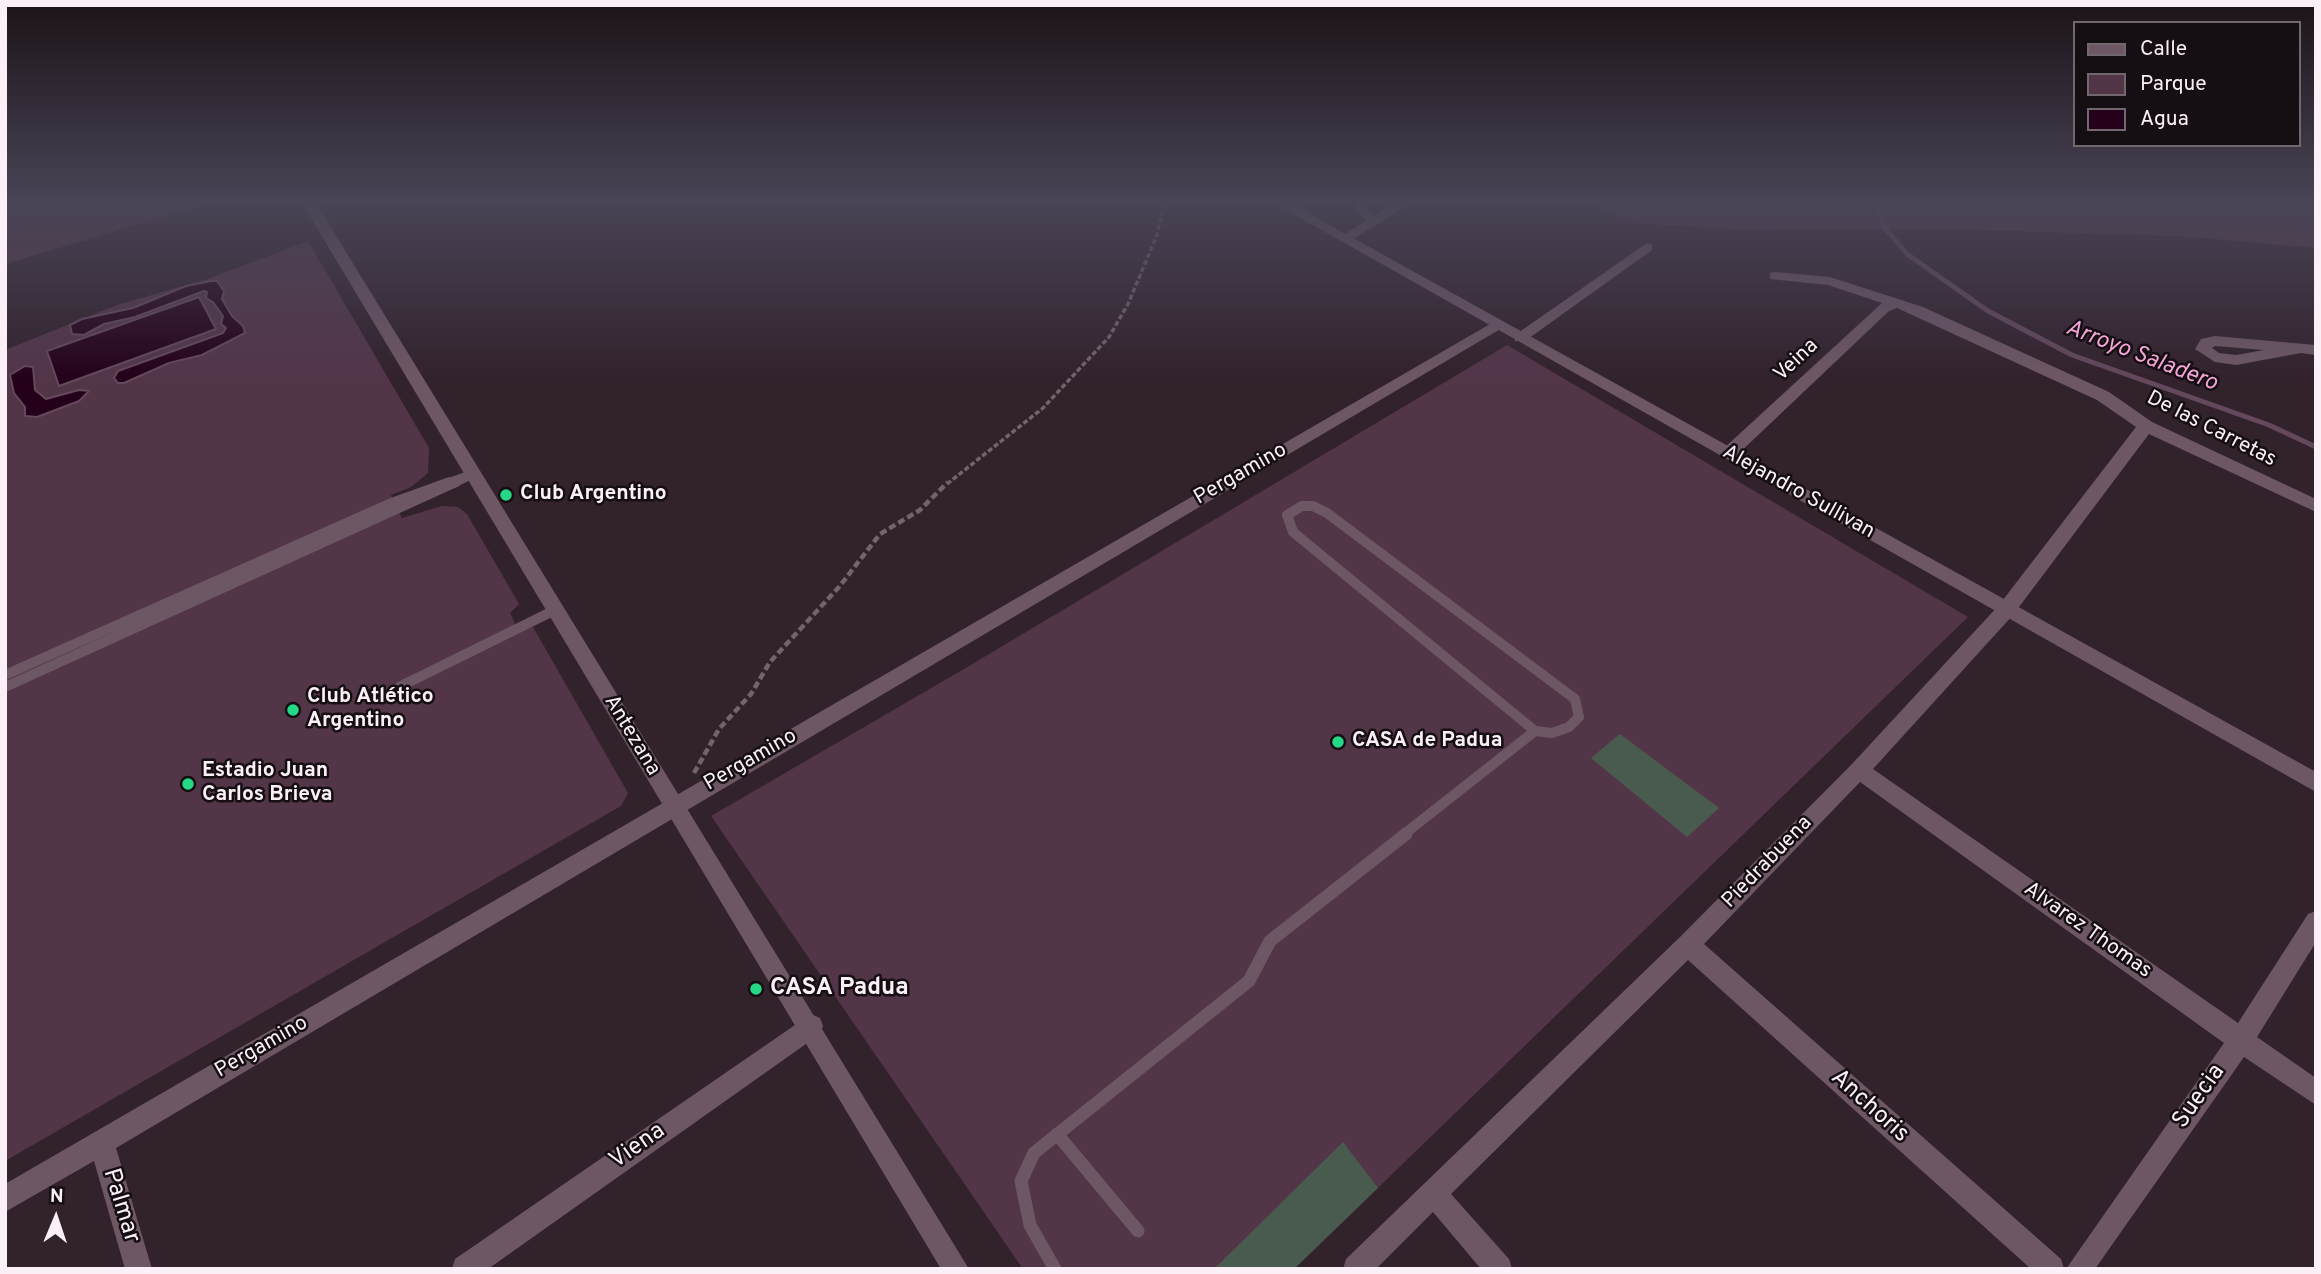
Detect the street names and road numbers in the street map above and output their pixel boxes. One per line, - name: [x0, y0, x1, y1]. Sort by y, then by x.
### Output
- street label: Veina: [1770, 334, 1824, 388]
- street label: De las Carretas: [2142, 387, 2280, 473]
- street label: Pergamino: [1190, 438, 1292, 512]
- street label: Alejandro Sullivan: [1717, 441, 1879, 545]
- street label: Antezana: [597, 691, 665, 781]
- street label: Pergamino: [700, 724, 802, 798]
- street label: Piedrabuena: [1718, 812, 1818, 914]
- street label: Alvarez Thomas: [2018, 878, 2156, 984]
- street label: Pergamino: [211, 1011, 313, 1085]
- street label: Suecia: [2168, 1059, 2232, 1135]
- street label: Anchoris: [1824, 1064, 1914, 1150]
- street label: Viena: [605, 1118, 671, 1176]
- street label: Palmar: [95, 1165, 145, 1247]

